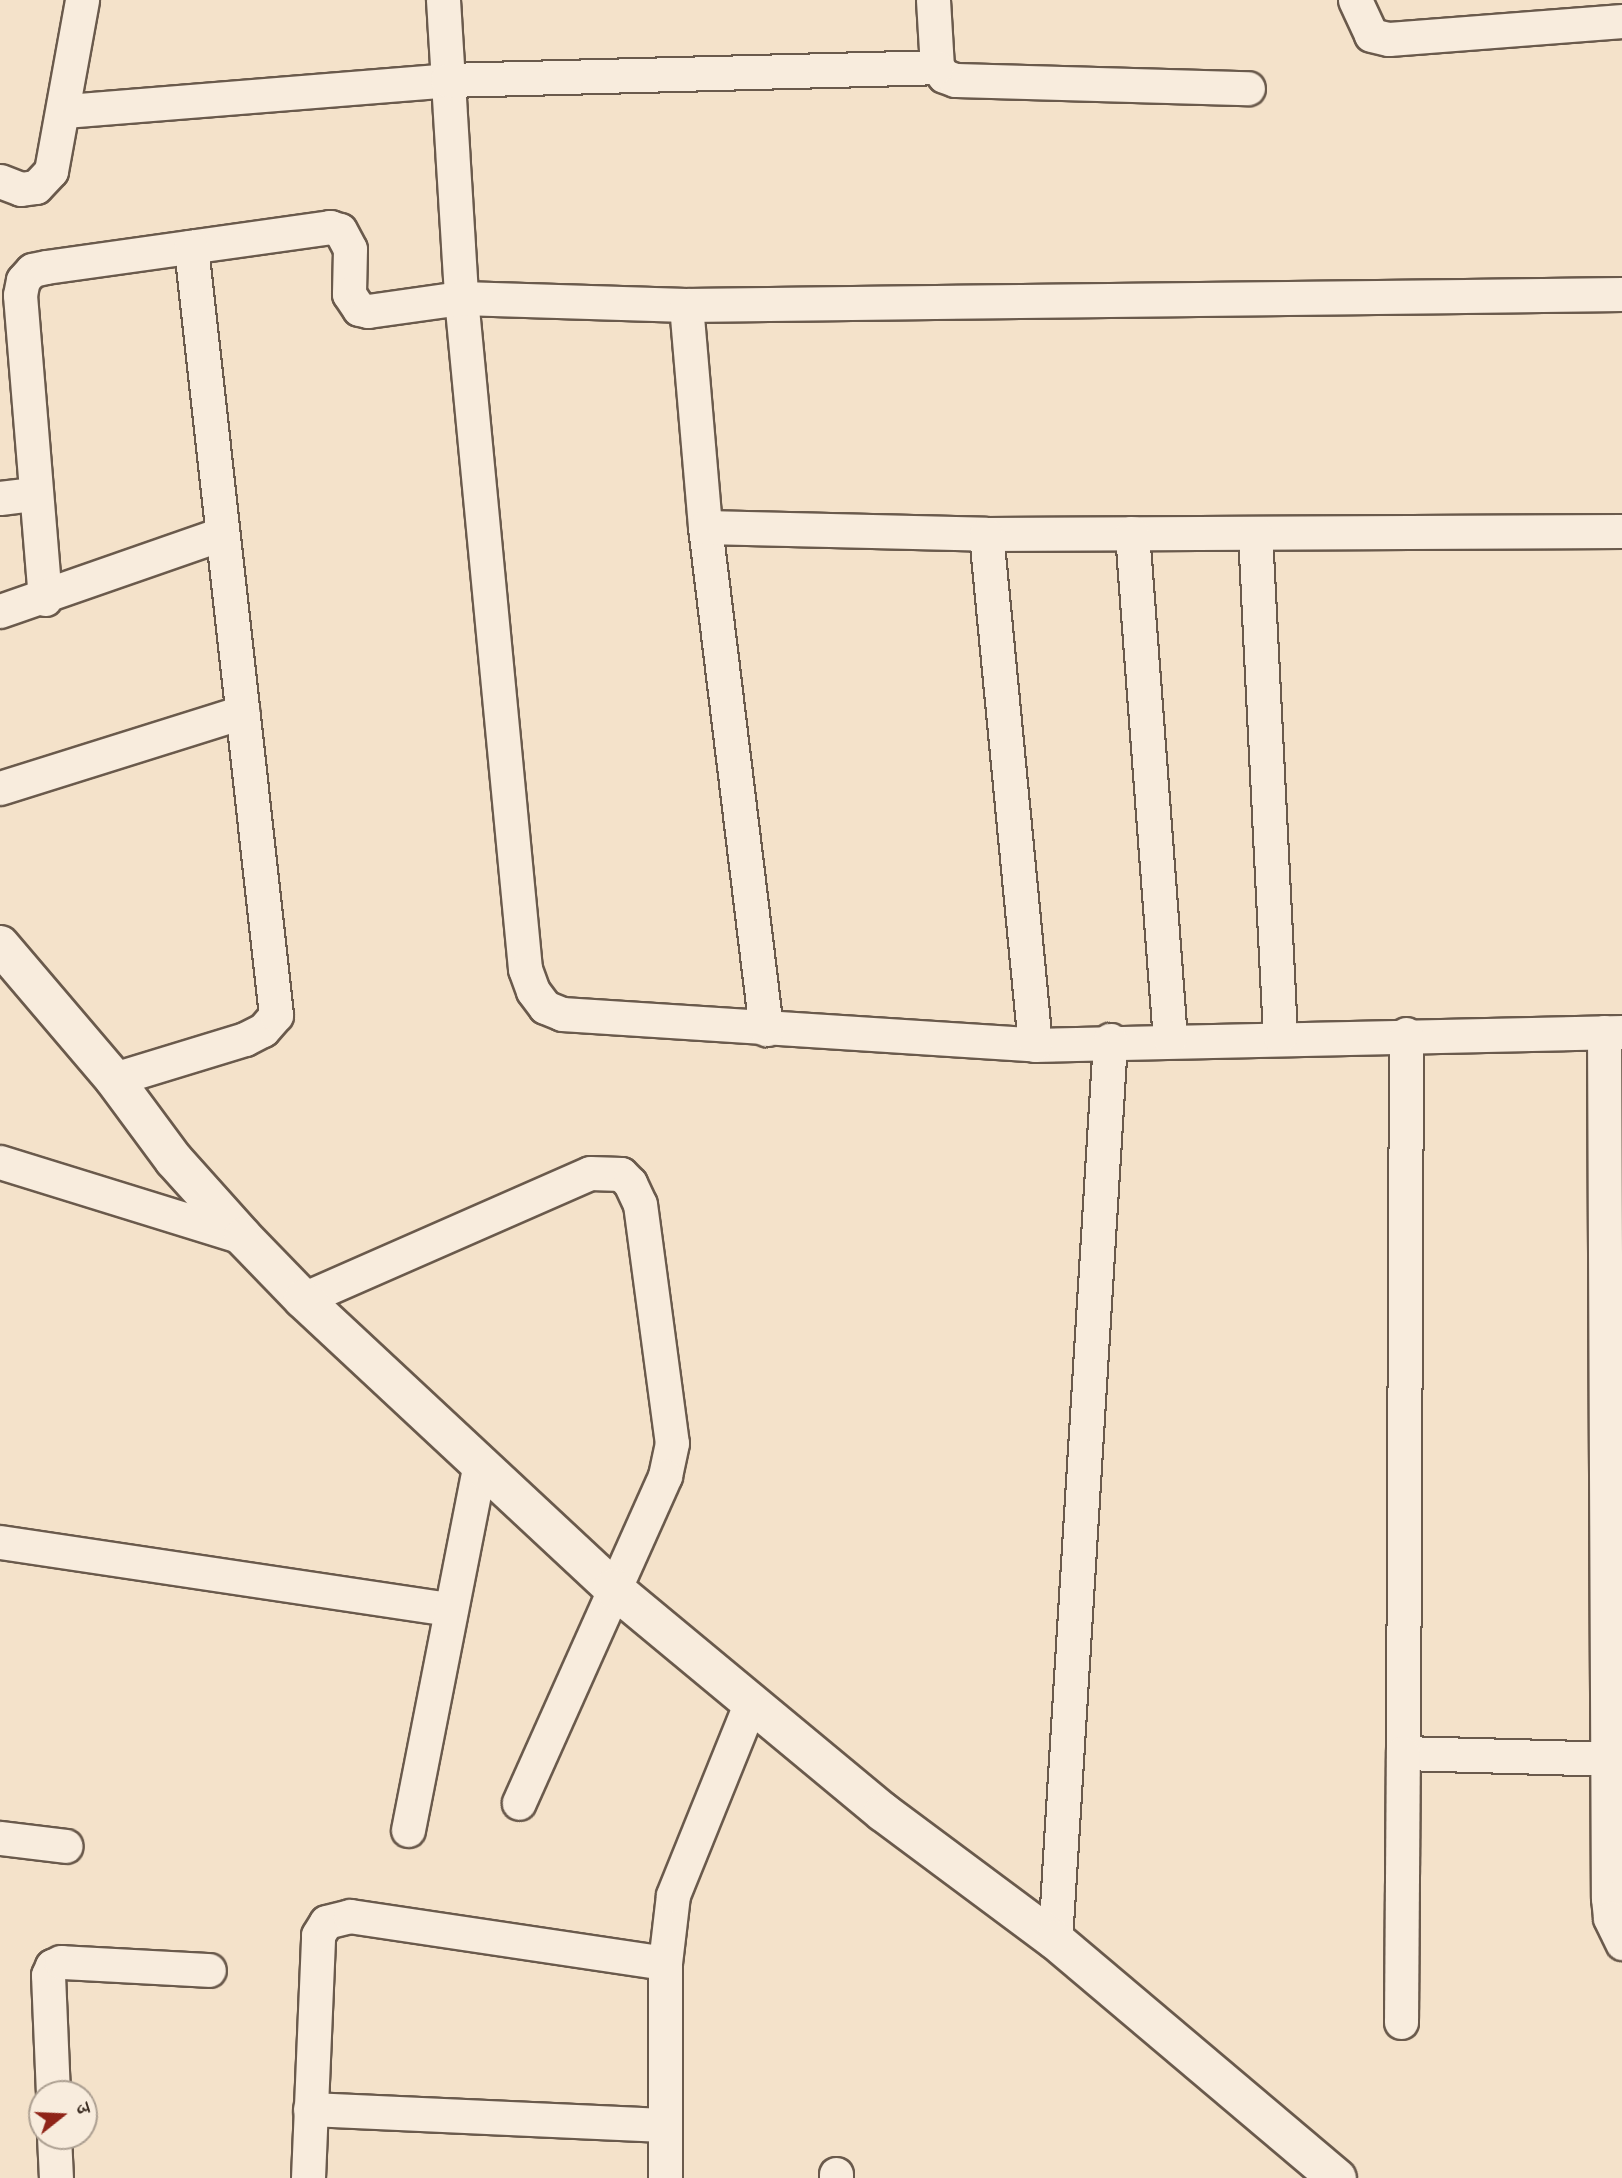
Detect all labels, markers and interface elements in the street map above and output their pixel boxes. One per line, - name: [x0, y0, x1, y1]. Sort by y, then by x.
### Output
- north arrow: [28, 2080, 98, 2150]
- text: उ: [71, 2101, 92, 2117]

